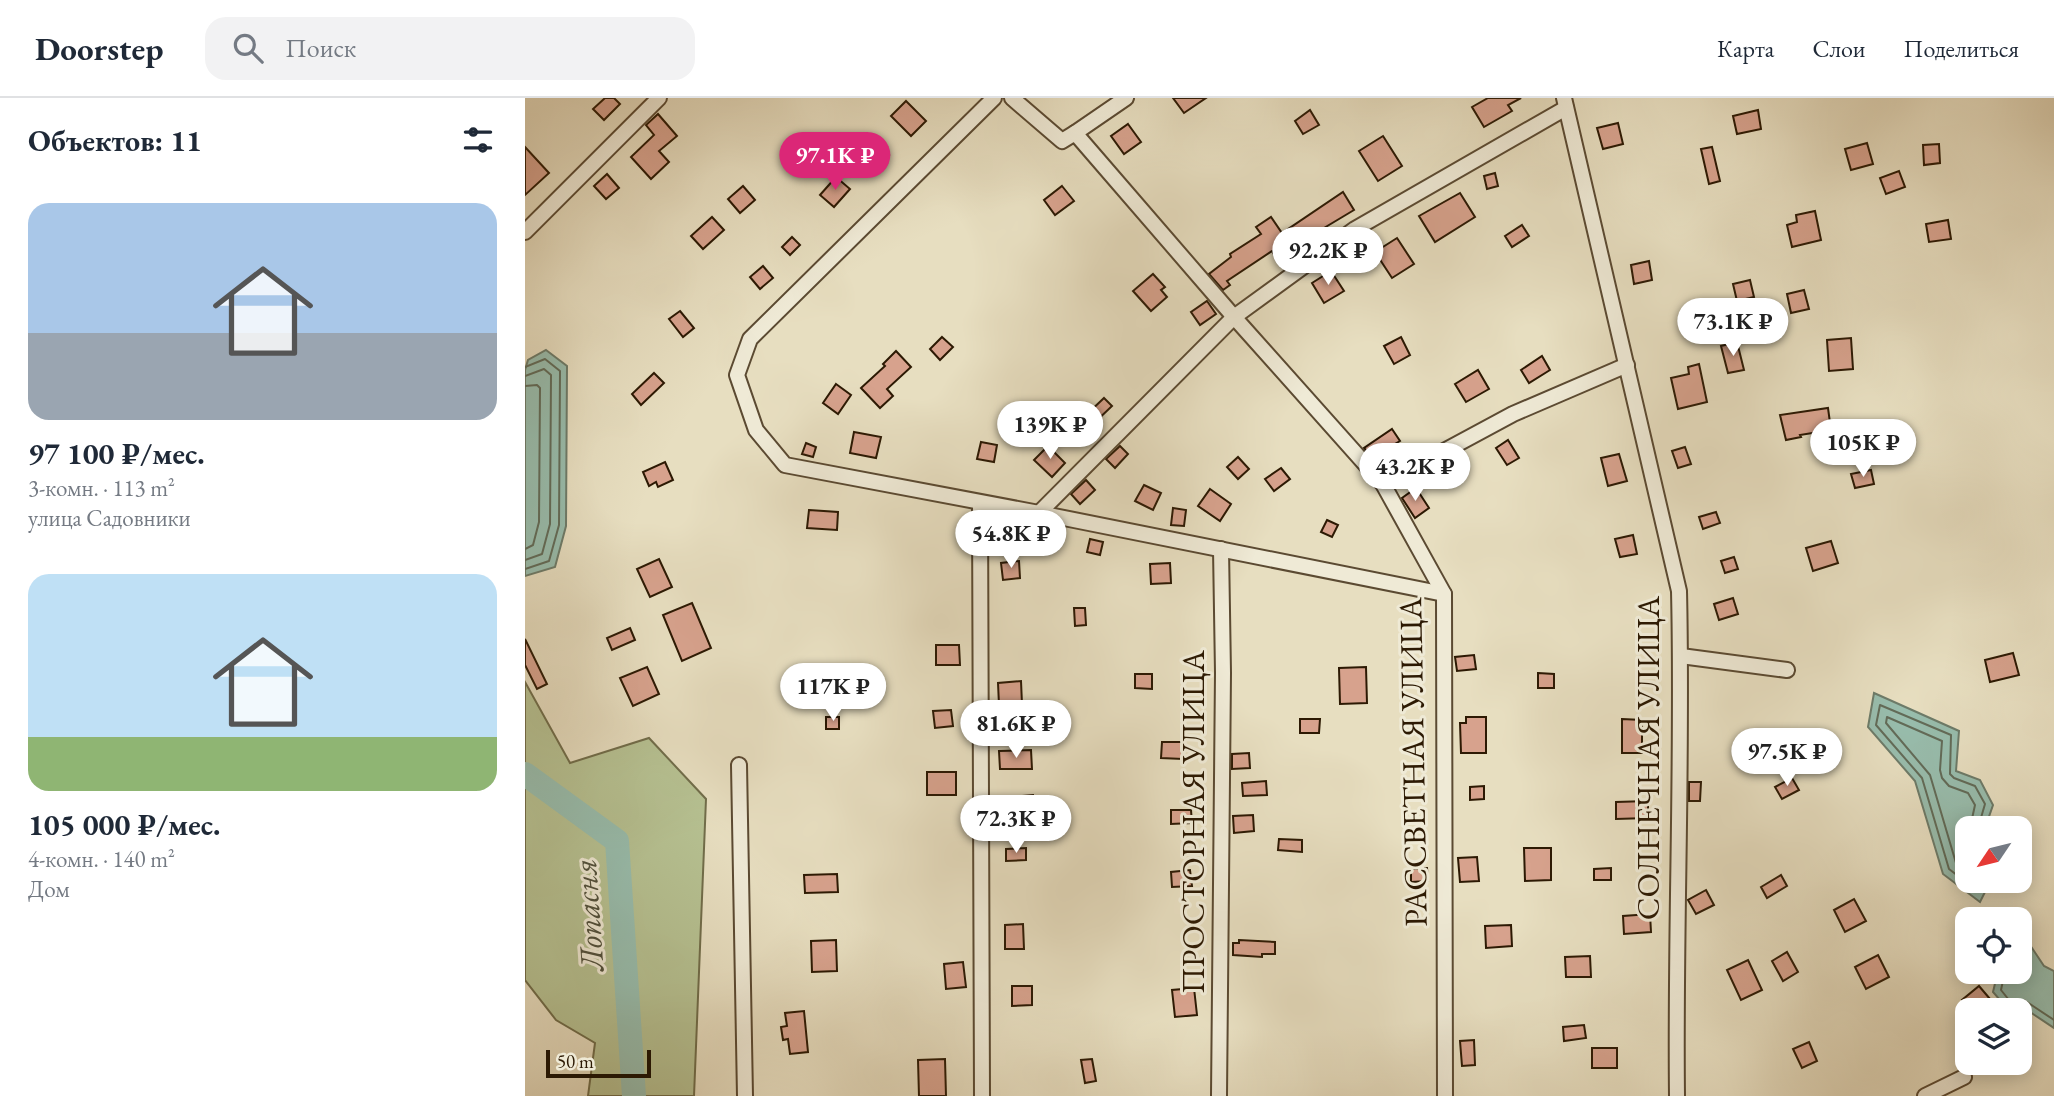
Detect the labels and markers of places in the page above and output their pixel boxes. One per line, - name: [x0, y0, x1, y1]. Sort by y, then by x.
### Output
- pin: 97.1K ₽: [770, 132, 900, 192]
- pin: 92.2K ₽: [1263, 228, 1393, 287]
- pin: 73.1K ₽: [1668, 299, 1798, 358]
- pin: 139K ₽: [993, 402, 1107, 461]
- pin: 105K ₽: [1806, 420, 1920, 479]
- pin: 43.2K ₽: [1350, 444, 1480, 503]
- pin: 54.8K ₽: [946, 510, 1076, 570]
- pin: 117K ₽: [776, 664, 890, 723]
- pin: 81.6K ₽: [951, 700, 1081, 760]
- pin: 97.5K ₽: [1722, 728, 1852, 788]
- pin: 72.3K ₽: [951, 796, 1081, 855]

